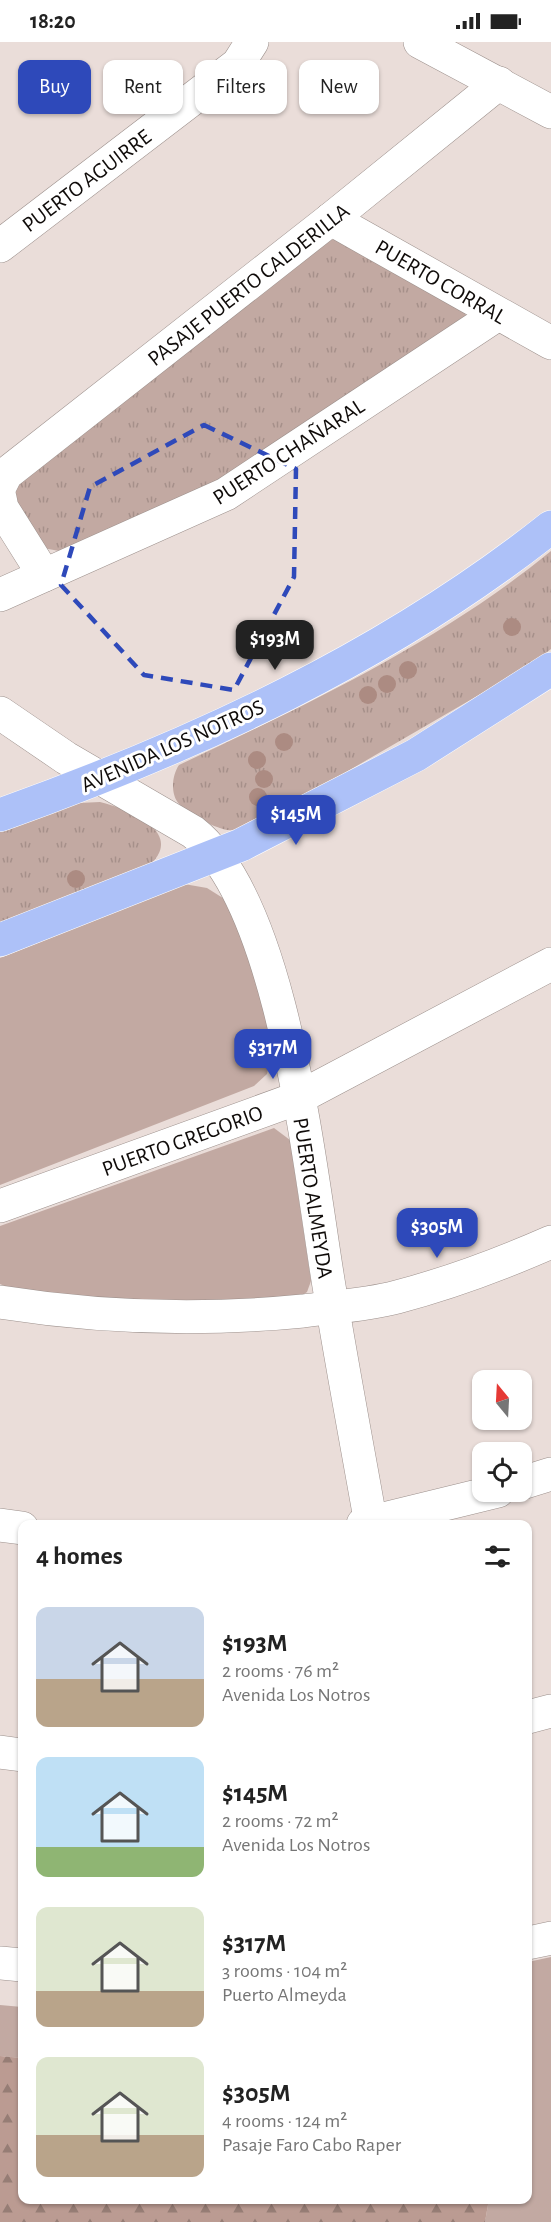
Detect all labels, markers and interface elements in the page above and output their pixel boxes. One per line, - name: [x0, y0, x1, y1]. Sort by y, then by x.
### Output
- text: 18:20: [30, 10, 76, 32]
- chip: Buy: [18, 60, 91, 114]
- chip: Rent: [103, 60, 183, 114]
- chip: Filters: [195, 60, 287, 114]
- chip: New: [299, 60, 379, 114]
- street label: PUERTO AGUIRRE: [18, 125, 155, 236]
- street label: PASAJE PUERTO CALDERILLA: [144, 199, 354, 370]
- street label: PUERTO CORRAL: [372, 236, 510, 328]
- street label: PUERTO CHAÑARAL: [208, 393, 369, 509]
- pin: $193M: [233, 620, 317, 671]
- text: $193M: [250, 629, 300, 649]
- street label: AVENIDA LOS NOTROS: [78, 696, 267, 796]
- pin: $145M: [254, 795, 338, 846]
- text: $145M: [271, 804, 321, 824]
- pin: $317M: [231, 1029, 315, 1080]
- text: $317M: [248, 1038, 298, 1058]
- street label: PUERTO GREGORIO: [99, 1102, 266, 1180]
- street label: PUERTO ALMEYDA: [289, 1116, 337, 1281]
- pin: $305M: [395, 1208, 479, 1259]
- text: $305M: [411, 1217, 463, 1237]
- north arrow: [472, 1370, 532, 1430]
- map controls: [472, 1370, 532, 1502]
- button: locate: [472, 1442, 532, 1502]
- icon: filters: [481, 1540, 514, 1573]
- text: 4 homes: [36, 1543, 123, 1569]
- text: $193M: [222, 1630, 288, 1656]
- icon: home: [84, 1631, 156, 1703]
- text: 2 rooms · 76 m²: [222, 1661, 339, 1681]
- text: Avenida Los Notros: [222, 1685, 370, 1705]
- text: $145M: [222, 1780, 288, 1806]
- icon: home: [84, 1781, 156, 1853]
- text: 2 rooms · 72 m²: [222, 1811, 339, 1831]
- text: Avenida Los Notros: [222, 1835, 370, 1855]
- text: $317M: [222, 1930, 286, 1956]
- icon: home: [84, 1931, 156, 2003]
- text: 3 rooms · 104 m²: [222, 1961, 347, 1981]
- text: Puerto Almeyda: [222, 1985, 347, 2005]
- text: $305M: [222, 2080, 290, 2106]
- icon: home: [84, 2081, 156, 2153]
- text: 4 rooms · 124 m²: [222, 2111, 347, 2131]
- text: Pasaje Faro Cabo Raper: [222, 2135, 401, 2155]

